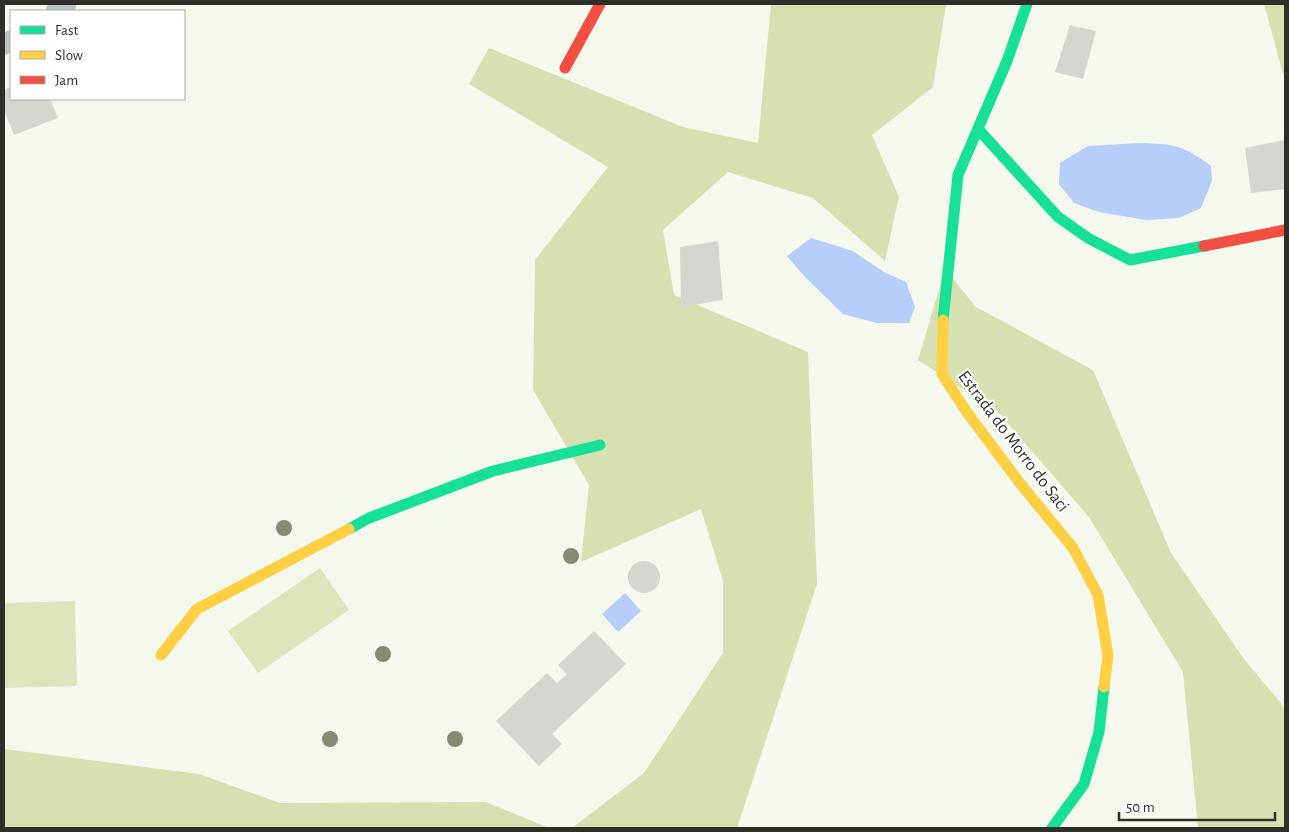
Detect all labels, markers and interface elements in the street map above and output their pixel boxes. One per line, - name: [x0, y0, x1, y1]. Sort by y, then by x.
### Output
- legend: [10, 10, 185, 100]
- text: Fast: [55, 23, 79, 38]
- text: Slow: [55, 48, 83, 63]
- text: Jam: [55, 73, 78, 88]
- street label: Estrada do Morro do Saci: [954, 368, 1072, 516]
- scale bar: [1119, 790, 1275, 822]
- text: 50 m: [1126, 800, 1155, 815]

